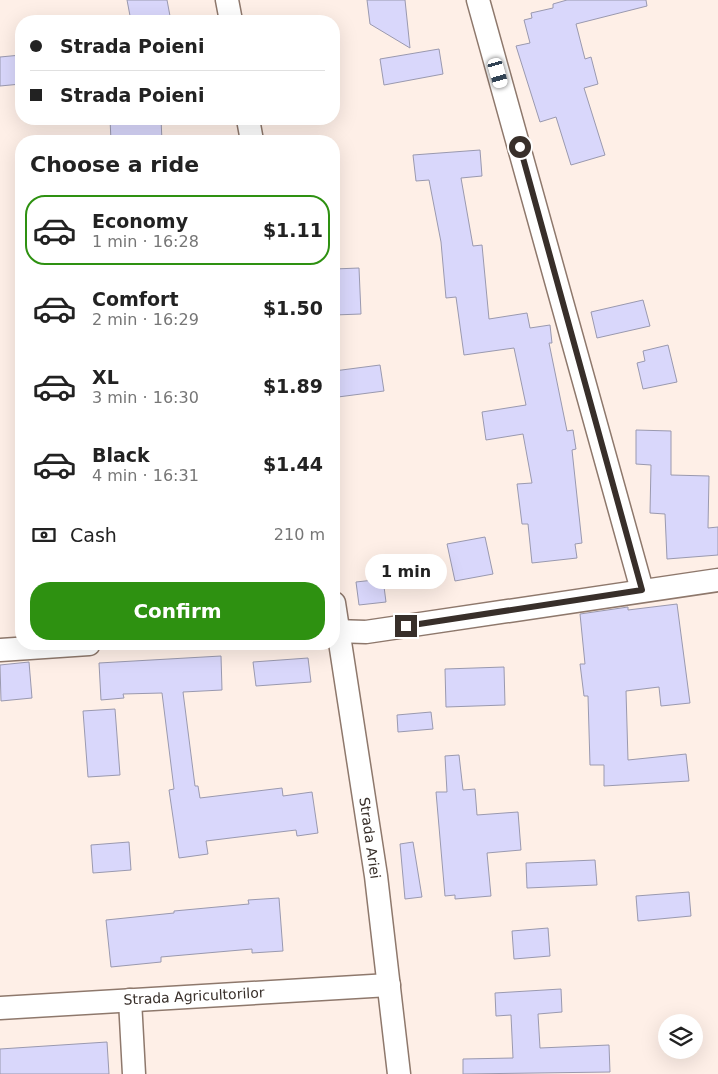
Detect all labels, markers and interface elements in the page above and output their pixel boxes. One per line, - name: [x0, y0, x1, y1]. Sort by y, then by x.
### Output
- text: Strada Poieni: [60, 35, 204, 57]
- car: [486, 57, 509, 89]
- text: Strada Poieni: [60, 84, 204, 106]
- route start: [509, 136, 531, 158]
- text: Choose a ride: [30, 152, 199, 177]
- icon: car: [32, 208, 77, 253]
- text: Economy: [92, 210, 188, 232]
- text: $1.11: [263, 219, 323, 241]
- text: 1 min · 16:28: [92, 232, 199, 251]
- icon: car: [32, 286, 77, 331]
- text: Comfort: [92, 288, 179, 310]
- text: $1.50: [263, 297, 323, 319]
- text: 2 min · 16:29: [92, 310, 199, 329]
- icon: car: [32, 364, 77, 409]
- text: XL: [92, 366, 119, 388]
- text: $1.89: [263, 375, 323, 397]
- text: 3 min · 16:30: [92, 388, 199, 407]
- icon: car: [32, 442, 77, 487]
- text: Black: [92, 444, 150, 466]
- text: $1.44: [263, 453, 323, 475]
- text: 4 min · 16:31: [92, 466, 199, 485]
- icon: cash: [30, 521, 58, 549]
- text: Cash: [70, 524, 117, 546]
- text: 210 m: [274, 525, 325, 544]
- callout: 1 min: [365, 554, 447, 588]
- text: 1 min: [381, 562, 431, 581]
- button: Confirm: [30, 582, 325, 640]
- route end: [395, 615, 417, 637]
- street label: Strada Ariei: [356, 796, 384, 880]
- street label: Strada Agricultorilor: [123, 984, 265, 1008]
- map controls: [658, 1014, 703, 1059]
- button: layers: [658, 1014, 703, 1059]

